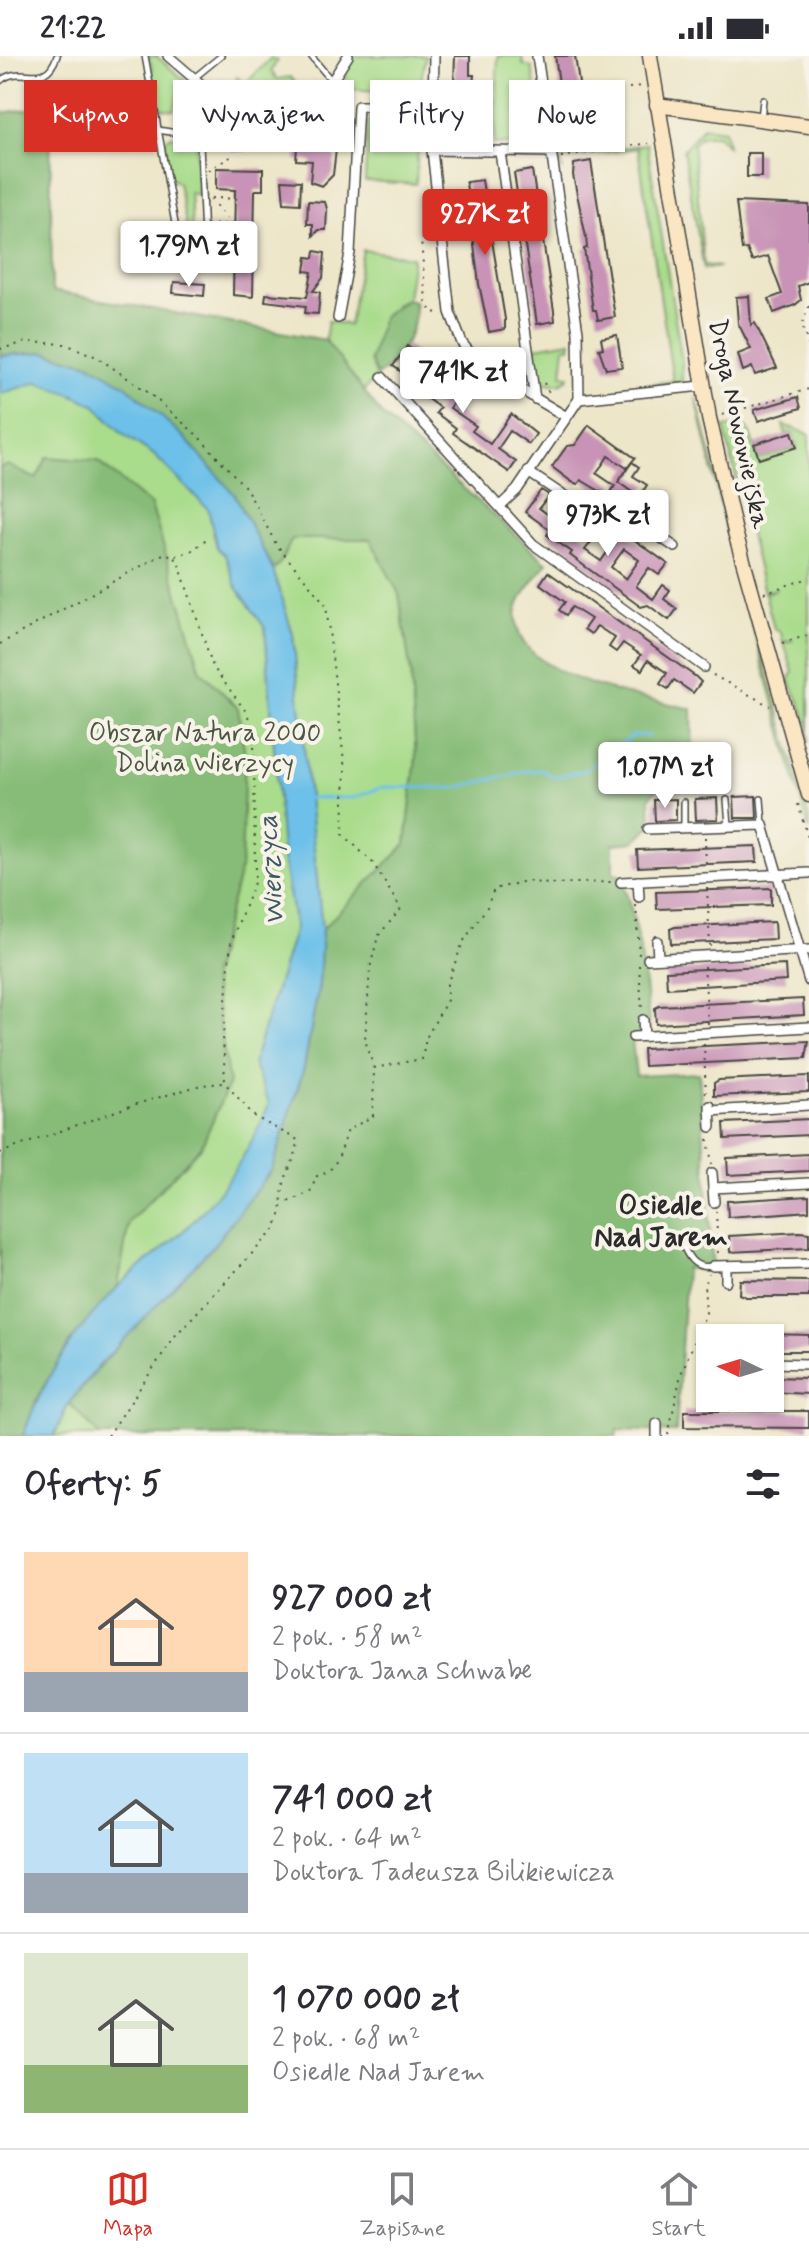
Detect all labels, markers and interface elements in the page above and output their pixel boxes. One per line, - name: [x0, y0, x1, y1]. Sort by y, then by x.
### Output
- text: 21:22: [40, 9, 106, 48]
- chip: Kupno: [24, 80, 157, 152]
- chip: Wynajem: [173, 80, 354, 152]
- chip: Filtry: [370, 80, 493, 152]
- chip: Nowe: [509, 80, 625, 152]
- pin: 927K zł: [411, 189, 559, 257]
- text: 927K zł: [440, 198, 530, 232]
- pin: 1.79M zł: [106, 221, 272, 289]
- text: 1.79M zł: [138, 230, 240, 264]
- street label: Droga Nowowiejska: [699, 316, 777, 532]
- pin: 741K zł: [389, 347, 537, 415]
- text: 741K zł: [418, 356, 508, 390]
- pin: 973K zł: [534, 490, 682, 558]
- text: 973K zł: [566, 499, 650, 533]
- park label: Obszar Natura 2000 Dolina Wierzycy: [89, 717, 321, 781]
- pin: 1.07M zł: [582, 742, 748, 810]
- text: 1.07M zł: [616, 751, 714, 785]
- water label: Wierzyca: [250, 814, 294, 926]
- district label: Osiedle Nad Jarem: [594, 1188, 728, 1257]
- north arrow: [696, 1324, 784, 1412]
- map controls: [696, 1324, 784, 1412]
- text: Oferty: 5: [24, 1462, 162, 1507]
- icon: filters: [741, 1462, 785, 1506]
- text: 927 000 zł: [272, 1576, 431, 1621]
- icon: home: [88, 1584, 184, 1680]
- text: 2 pok. · 58 m²: [272, 1621, 423, 1655]
- text: Doktora Jana Schwabe: [272, 1655, 532, 1689]
- text: 741 000 zł: [272, 1777, 432, 1822]
- icon: home: [88, 1785, 184, 1881]
- text: 2 pok. · 64 m²: [272, 1822, 422, 1856]
- text: Doktora Tadeusza Bilikiewicza: [272, 1856, 615, 1890]
- text: 1 070 000 zł: [272, 1977, 459, 2022]
- icon: home: [88, 1985, 184, 2081]
- text: 2 pok. · 68 m²: [272, 2022, 420, 2056]
- text: Osiedle Nad Jarem: [272, 2056, 485, 2090]
- tab: Mapa: [103, 2167, 153, 2243]
- tab: Zapisane: [359, 2167, 445, 2243]
- tab: Start: [651, 2167, 706, 2243]

